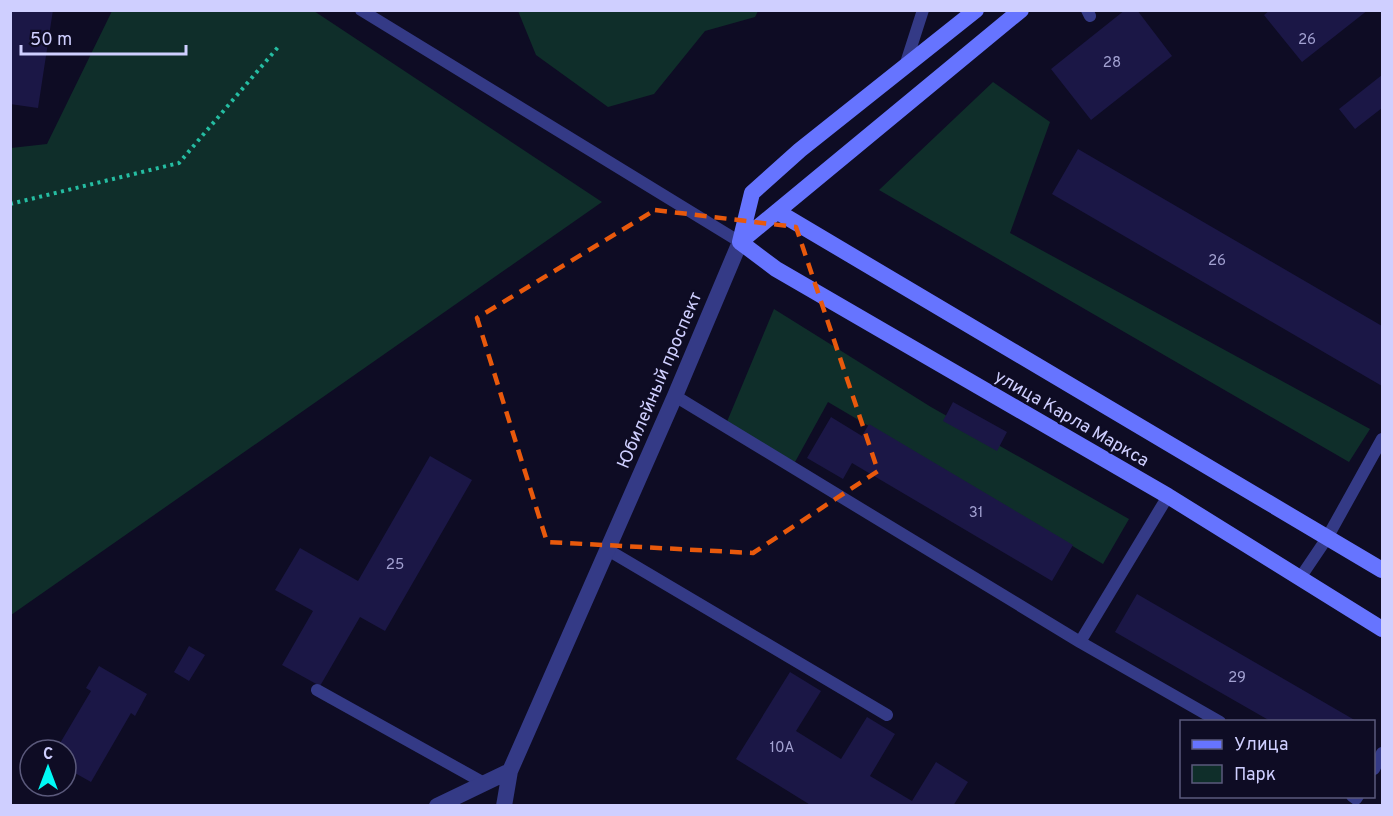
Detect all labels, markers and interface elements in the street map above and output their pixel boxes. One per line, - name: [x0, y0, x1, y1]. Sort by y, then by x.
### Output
- scale bar: [21, 18, 186, 56]
- text: 50 m: [30, 29, 72, 52]
- house number: 26: [1298, 31, 1316, 50]
- house number: 28: [1103, 54, 1121, 73]
- house number: 26: [1208, 252, 1226, 271]
- street label: Юбилейный проспект: [613, 289, 708, 472]
- street label: улица Карла Маркса: [990, 366, 1153, 473]
- house number: 31: [969, 504, 983, 523]
- house number: 25: [386, 556, 404, 575]
- house number: 29: [1228, 669, 1246, 688]
- legend: [1180, 720, 1375, 798]
- text: Улица: [1234, 734, 1288, 757]
- north arrow: [18, 738, 78, 798]
- house number: 10А: [770, 739, 794, 758]
- text: С: [43, 745, 53, 765]
- text: Парк: [1234, 764, 1276, 787]

